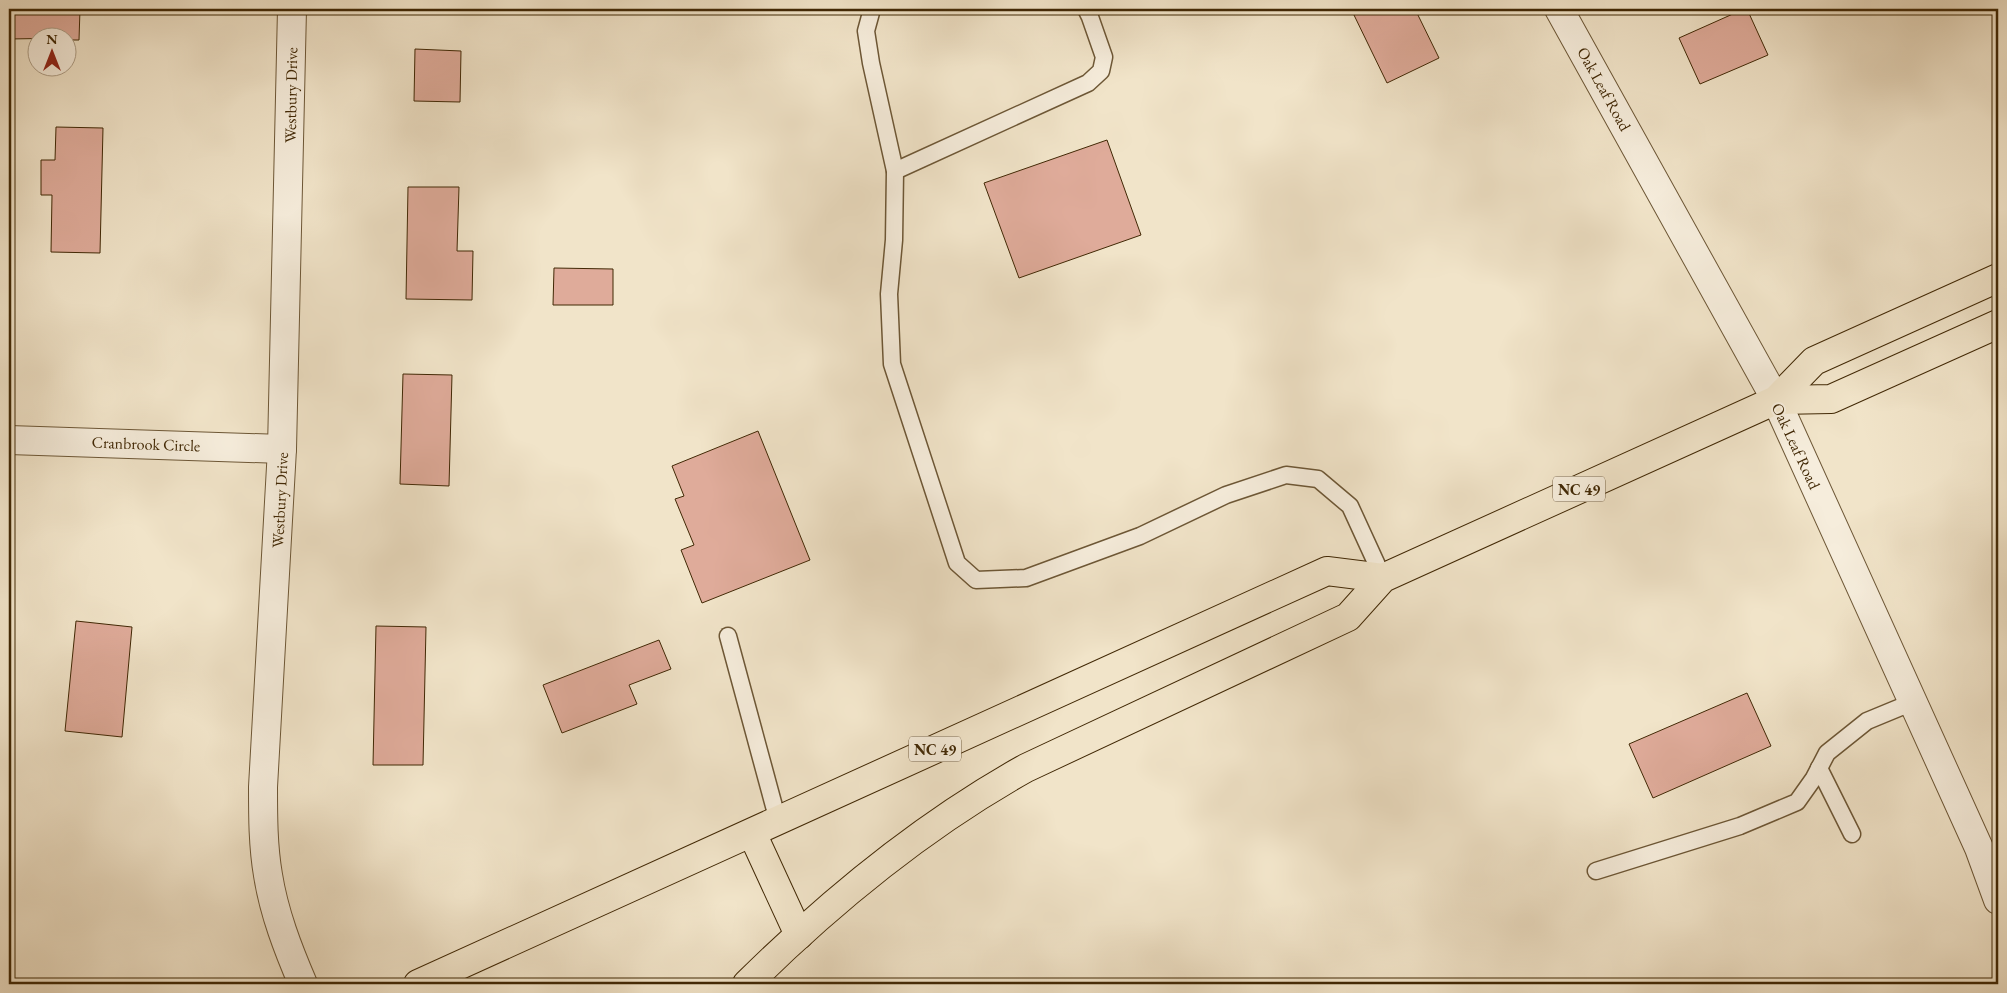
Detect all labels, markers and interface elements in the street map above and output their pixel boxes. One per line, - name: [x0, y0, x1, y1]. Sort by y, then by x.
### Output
- north arrow: [28, 28, 78, 78]
- text: N: [46, 30, 58, 48]
- street label: Oak Leaf Road: [1572, 43, 1636, 136]
- street label: Westbury Drive: [280, 47, 302, 143]
- street label: Oak Leaf Road: [1767, 399, 1826, 493]
- street label: Cranbrook Circle: [91, 432, 201, 456]
- street label: Westbury Drive: [267, 452, 293, 548]
- road number: NC 49: [1553, 476, 1605, 502]
- road number: NC 49: [909, 736, 961, 762]

